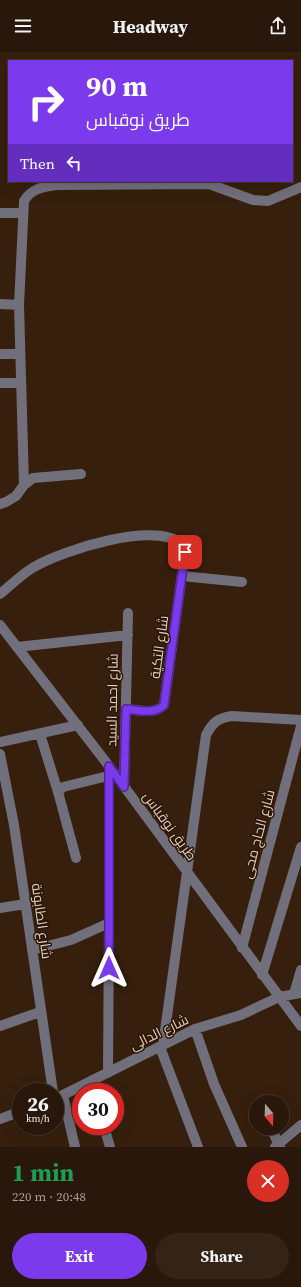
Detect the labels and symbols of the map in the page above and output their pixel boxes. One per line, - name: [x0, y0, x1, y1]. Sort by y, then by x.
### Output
- pin: [168, 535, 202, 569]
- street label: شارع التكية: [145, 614, 173, 680]
- street label: شارع احمد السيد: [101, 653, 123, 747]
- street label: طريق نوقباس: [138, 787, 202, 865]
- street label: شارع الحاج محى: [236, 787, 280, 881]
- street label: شارع الطابونة: [27, 882, 57, 960]
- position arrow: [88, 947, 130, 989]
- street label: شارع الدالى: [126, 1009, 192, 1055]
- speed limit sign: 30: [72, 1083, 124, 1135]
- north arrow: [249, 1095, 289, 1135]

